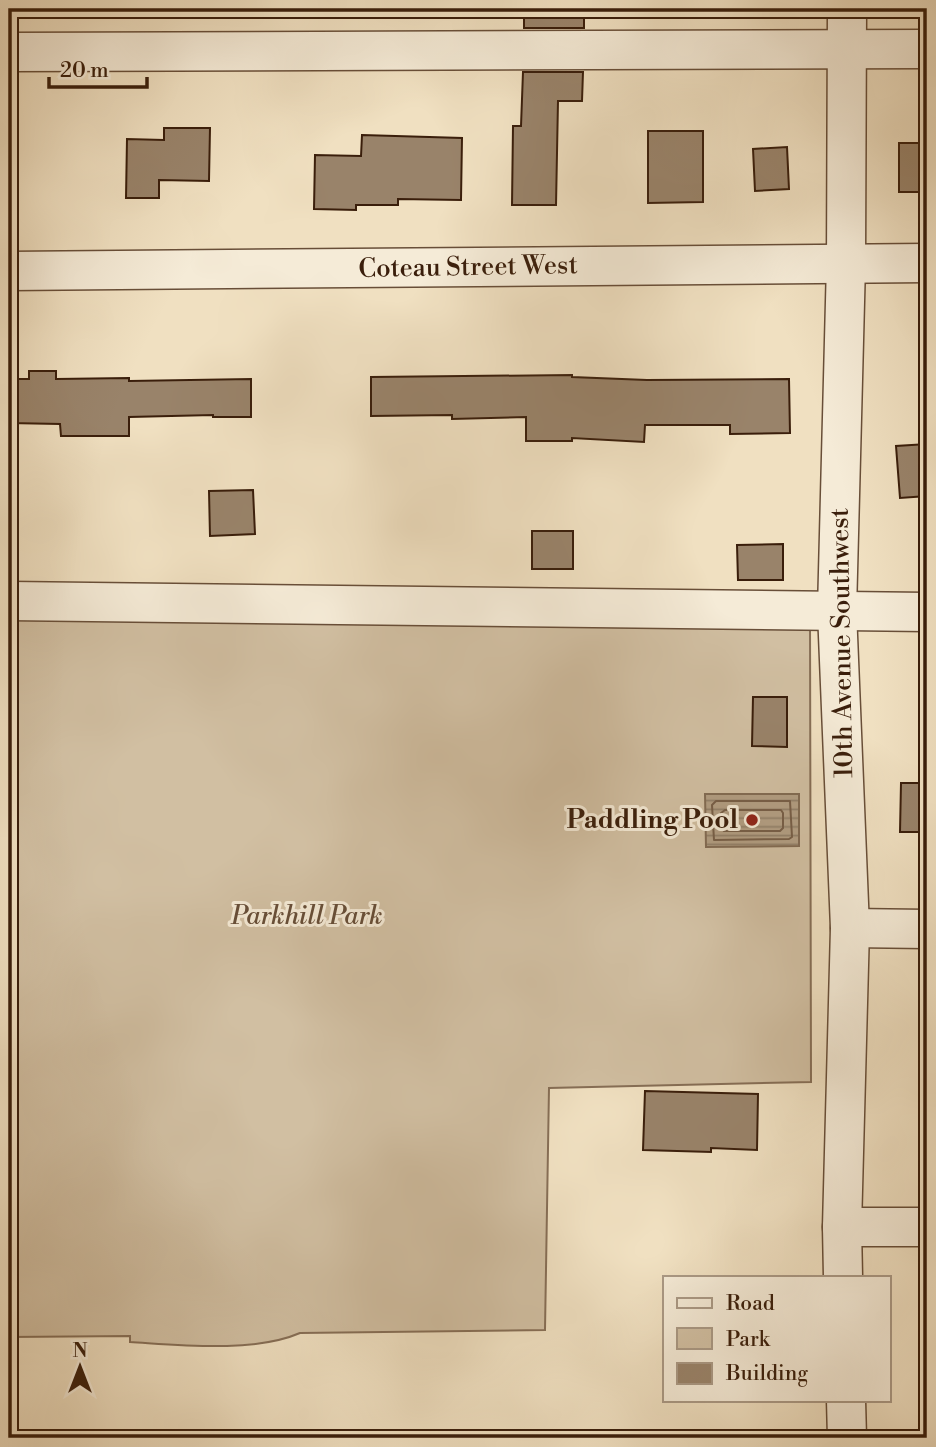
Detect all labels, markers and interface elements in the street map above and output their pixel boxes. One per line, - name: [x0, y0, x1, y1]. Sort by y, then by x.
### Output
- scale bar: [49, 46, 147, 90]
- text: 20 m: [60, 58, 109, 84]
- street label: Coteau Street West: [358, 249, 578, 285]
- street label: 10th Avenue Southwest: [824, 508, 860, 778]
- place label: Paddling Pool: [567, 804, 738, 836]
- marker: Paddling Pool: [744, 812, 760, 828]
- park label: Parkhill Park: [230, 900, 383, 932]
- legend: [663, 1276, 890, 1402]
- text: Road: [726, 1291, 775, 1317]
- text: Park: [726, 1327, 771, 1353]
- north arrow: [46, 1332, 116, 1402]
- text: N: [72, 1339, 88, 1363]
- text: Building: [725, 1361, 808, 1387]

